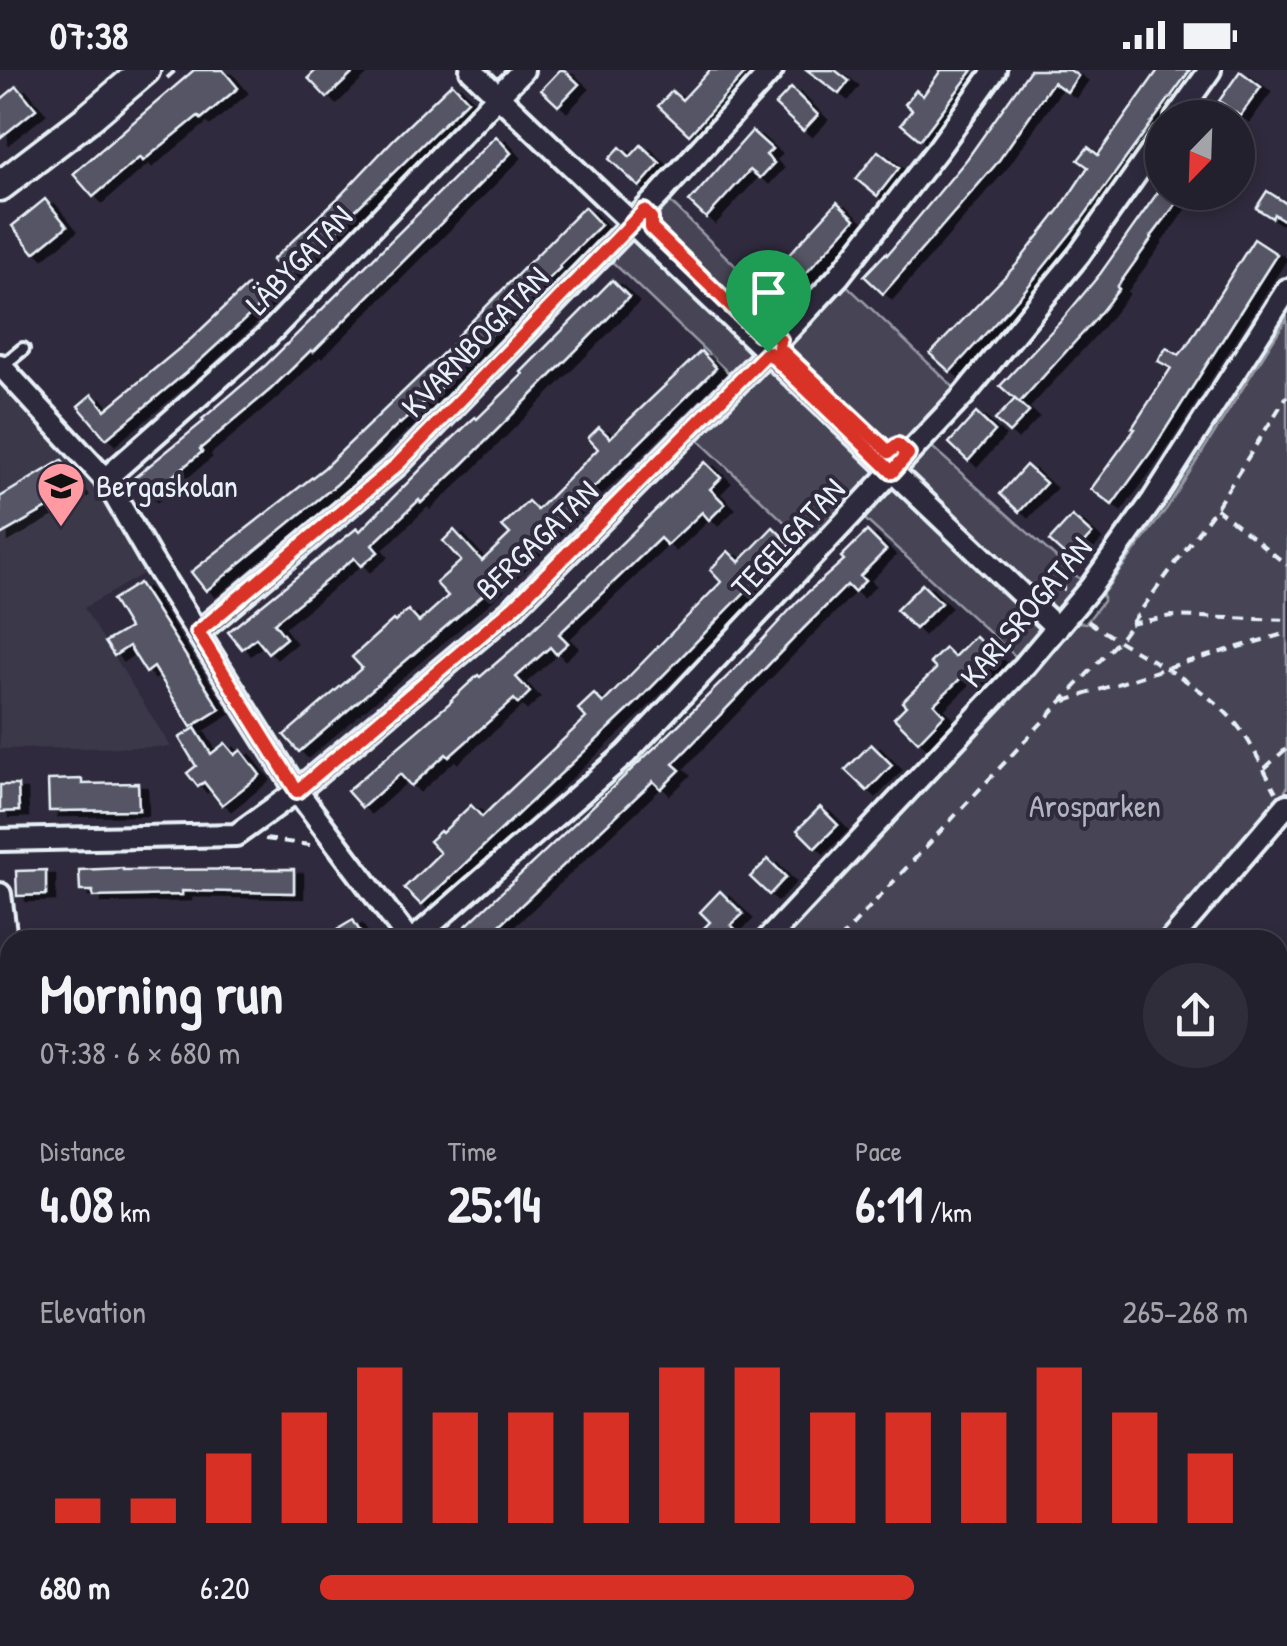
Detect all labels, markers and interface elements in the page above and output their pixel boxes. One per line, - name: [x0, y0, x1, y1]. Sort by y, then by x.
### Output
- text: 07:38: [50, 9, 128, 61]
- north arrow: [1145, 100, 1255, 210]
- map controls: [1145, 100, 1255, 210]
- street label: LÄBYGATAN: [236, 196, 362, 324]
- pin: [726, 250, 811, 353]
- street label: KVARNBOGATAN: [392, 257, 558, 427]
- icon: arrive: [741, 265, 796, 320]
- school or university icon: Bergaskolan: [35, 460, 87, 528]
- place label: Bergaskolan: [96, 464, 238, 507]
- street label: TEGELGATAN: [721, 468, 854, 607]
- street label: BERGAGATAN: [466, 471, 607, 609]
- street label: KARLSROGATAN: [950, 527, 1101, 696]
- park label: Arosparken: [1029, 784, 1161, 827]
- text: Morning run: [40, 956, 283, 1030]
- button: share: [1143, 963, 1248, 1068]
- text: 07:38 · 6 × 680 m: [40, 1031, 240, 1074]
- text: Distance: [40, 1132, 126, 1170]
- text: Time: [448, 1132, 497, 1170]
- text: Pace: [855, 1132, 902, 1170]
- text: 4.08: [40, 1170, 114, 1238]
- text: 25:14: [448, 1170, 541, 1238]
- text: 6:11: [855, 1170, 923, 1238]
- text: km: [114, 1193, 151, 1231]
- text: /km: [923, 1193, 972, 1231]
- text: Elevation: [40, 1290, 146, 1333]
- text: 265–268 m: [1123, 1290, 1248, 1333]
- text: 680 m: [40, 1566, 110, 1609]
- text: 6:20: [200, 1566, 250, 1609]

